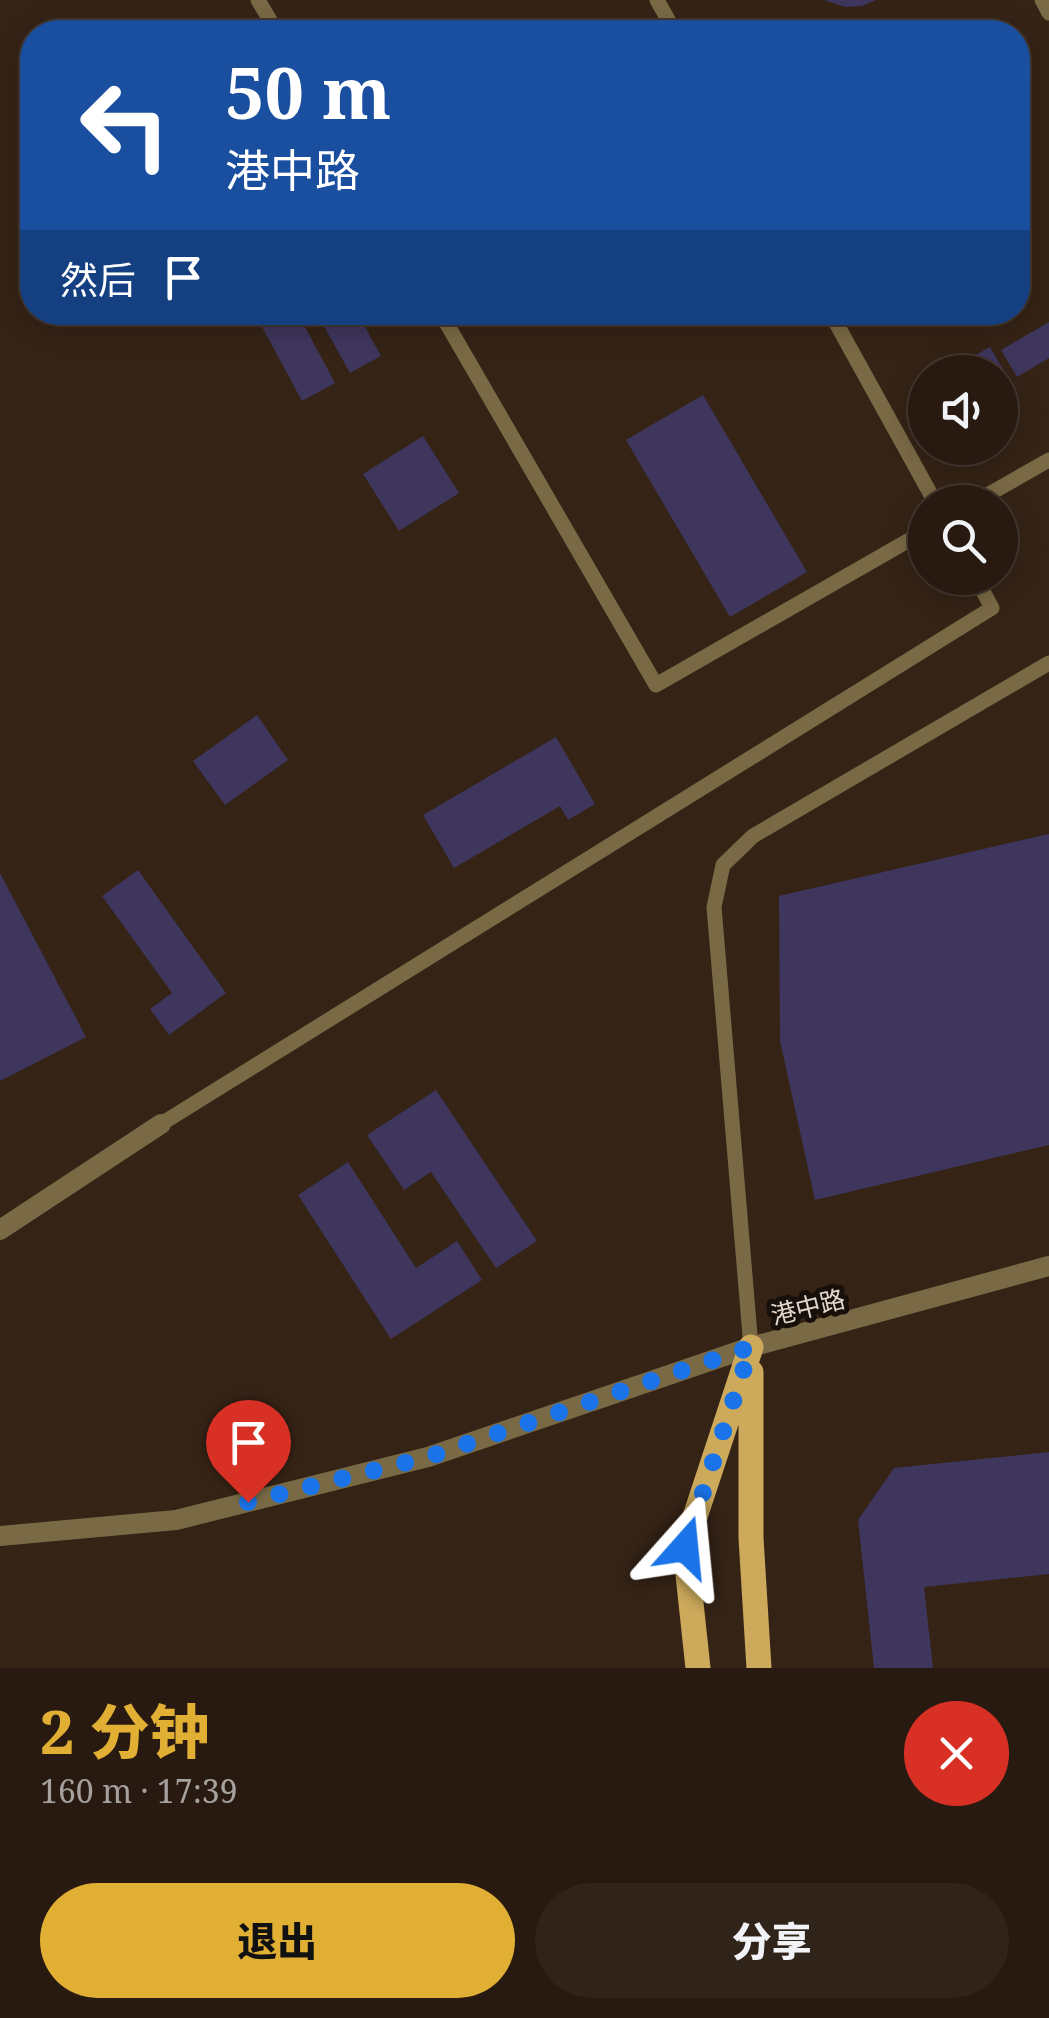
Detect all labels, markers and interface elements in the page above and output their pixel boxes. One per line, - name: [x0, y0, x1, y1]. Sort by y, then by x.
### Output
- text: 50 m: [225, 44, 391, 140]
- icon: left: [60, 60, 190, 190]
- text: 港中路: [225, 139, 360, 200]
- icon: arrive: [156, 250, 211, 305]
- text: 然后: [60, 253, 136, 305]
- map controls: [908, 355, 1018, 595]
- button: sound: [908, 355, 1018, 465]
- button: search: [908, 485, 1018, 595]
- street label: 港中路: [767, 1280, 848, 1332]
- pin: [206, 1400, 291, 1503]
- icon: arrive: [221, 1415, 276, 1470]
- position arrow: [633, 1495, 737, 1599]
- text: 2 分钟: [40, 1690, 210, 1772]
- button: close: [904, 1701, 1009, 1806]
- text: 160 m · 17:39: [40, 1769, 238, 1812]
- button: 退出: [40, 1883, 515, 1998]
- button: 分享: [535, 1883, 1009, 1998]

